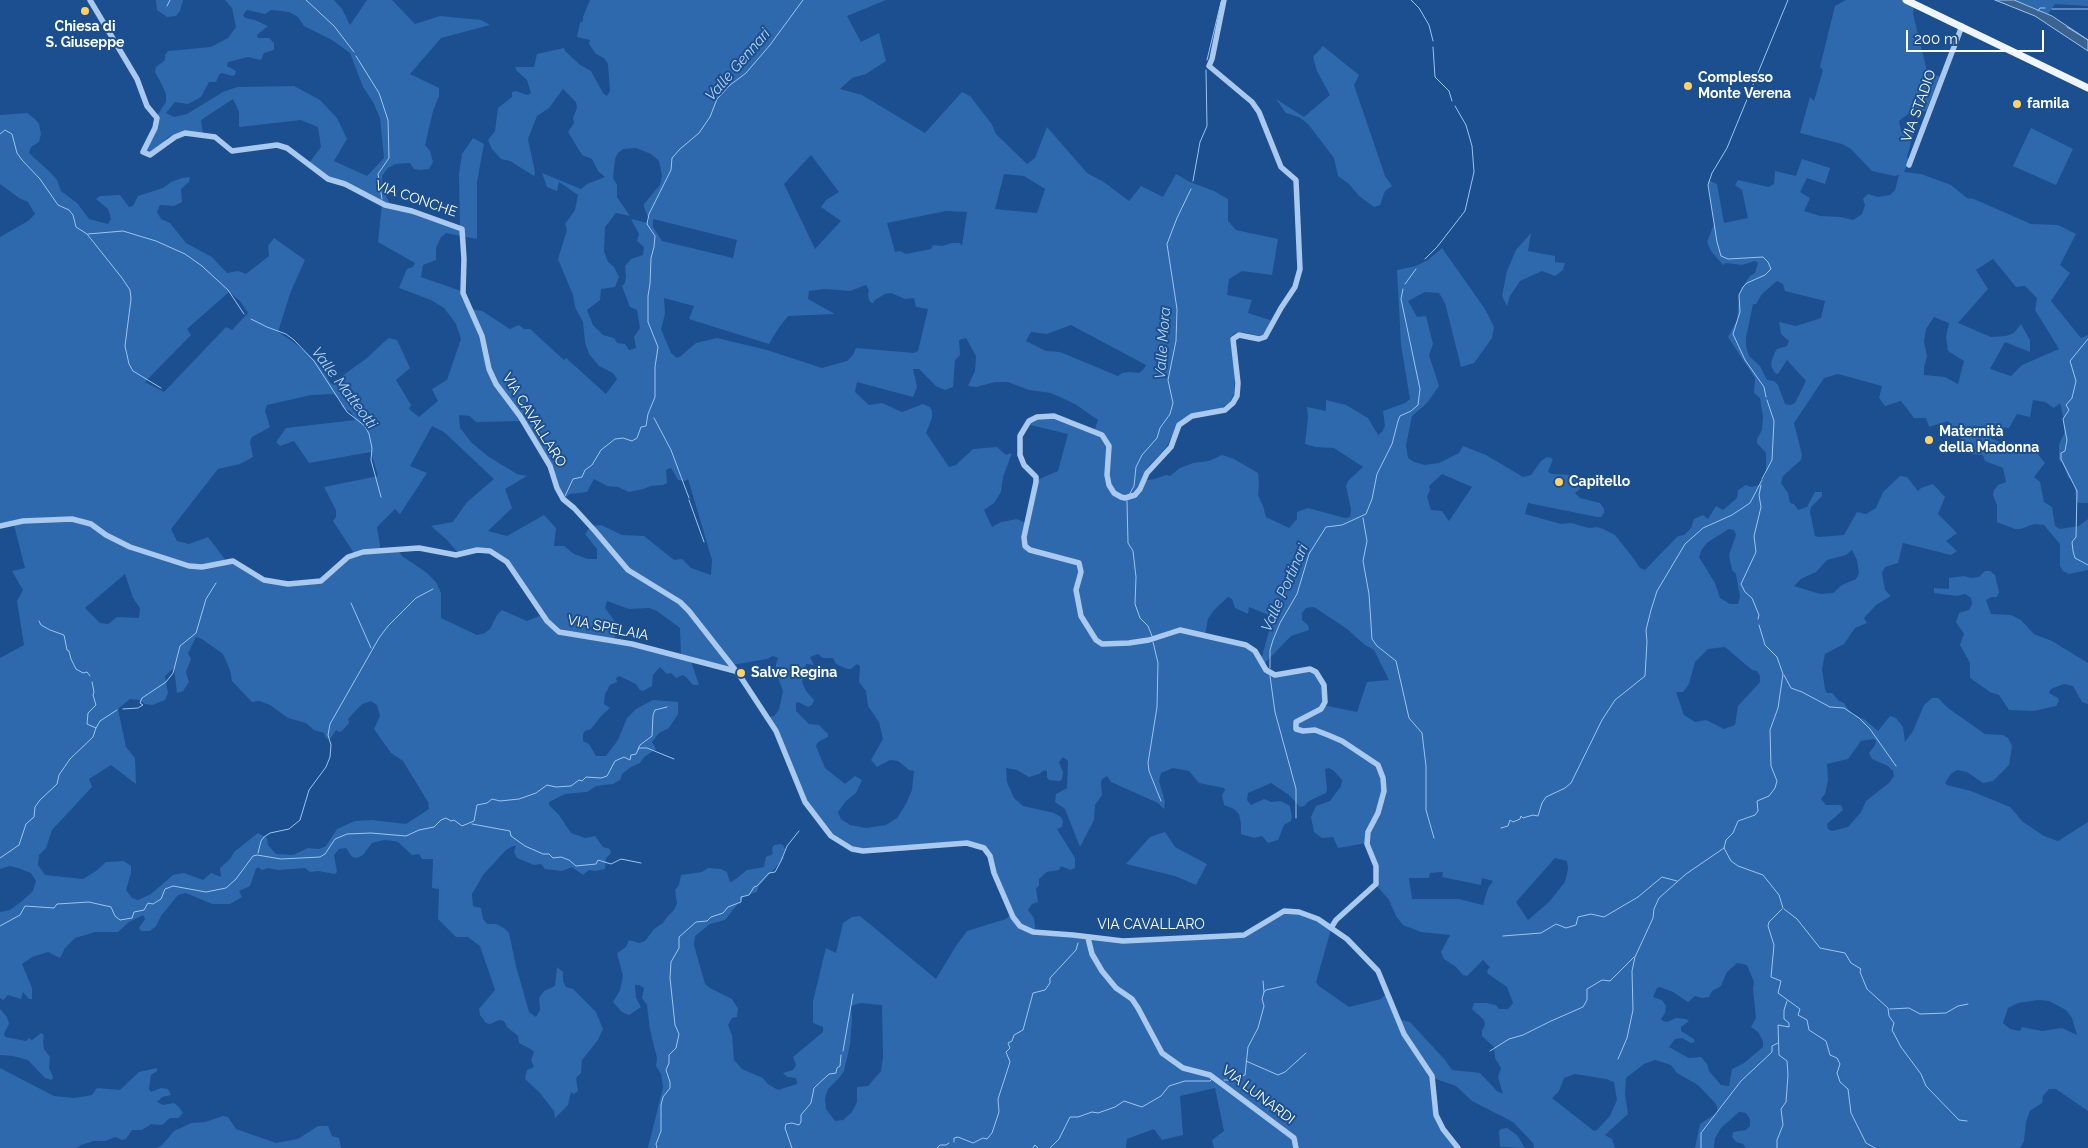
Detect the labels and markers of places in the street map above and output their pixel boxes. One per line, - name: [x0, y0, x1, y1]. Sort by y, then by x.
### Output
- marker: Chiesa di S. Giuseppe: [79, 5, 91, 17]
- place label: Chiesa di S. Giuseppe: [46, 19, 124, 52]
- place label: Complesso Monte Verena: [1698, 70, 1791, 102]
- marker: Complesso Monte Verena: [1682, 80, 1694, 92]
- place label: famila: [2027, 96, 2069, 112]
- marker: famila: [2011, 98, 2023, 110]
- place label: Maternità della Madonna: [1939, 424, 2039, 457]
- marker: Maternità della Madonna: [1923, 434, 1935, 446]
- place label: Capitello: [1569, 474, 1630, 490]
- marker: Capitello: [1553, 476, 1565, 488]
- place label: Salve Regina: [751, 665, 837, 681]
- marker: Salve Regina: [735, 667, 747, 679]

